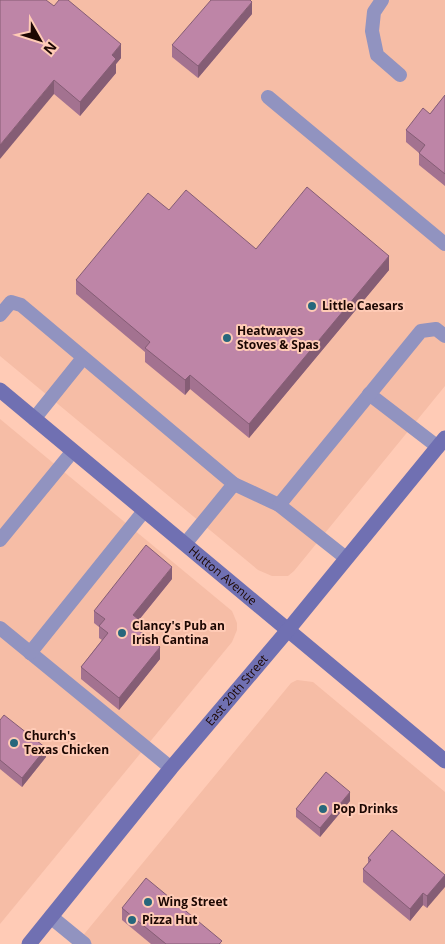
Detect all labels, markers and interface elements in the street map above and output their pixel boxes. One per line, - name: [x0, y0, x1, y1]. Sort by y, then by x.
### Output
- north arrow: [15, 15, 65, 65]
- text: N: [40, 38, 61, 59]
- place label: Little Caesars: [322, 297, 403, 314]
- marker: Little Caesars: [306, 300, 318, 312]
- place label: Heatwaves Stoves & Spas: [237, 322, 319, 353]
- marker: Heatwaves Stoves & Spas: [221, 332, 233, 344]
- street label: Hutton Avenue: [185, 542, 261, 609]
- place label: Clancy's Pub an Irish Cantina: [132, 617, 225, 648]
- marker: Clancy's Pub an Irish Cantina: [116, 627, 128, 639]
- street label: East 20th Street: [201, 651, 272, 729]
- place label: Church's Texas Chicken: [24, 727, 109, 758]
- marker: Church's Texas Chicken: [8, 737, 20, 749]
- place label: Pop Drinks: [333, 800, 398, 817]
- marker: Pop Drinks: [317, 803, 329, 815]
- place label: Wing Street: [158, 893, 228, 910]
- marker: Wing Street: [142, 896, 154, 908]
- place label: Pizza Hut: [142, 911, 198, 928]
- marker: Pizza Hut: [126, 914, 138, 926]

